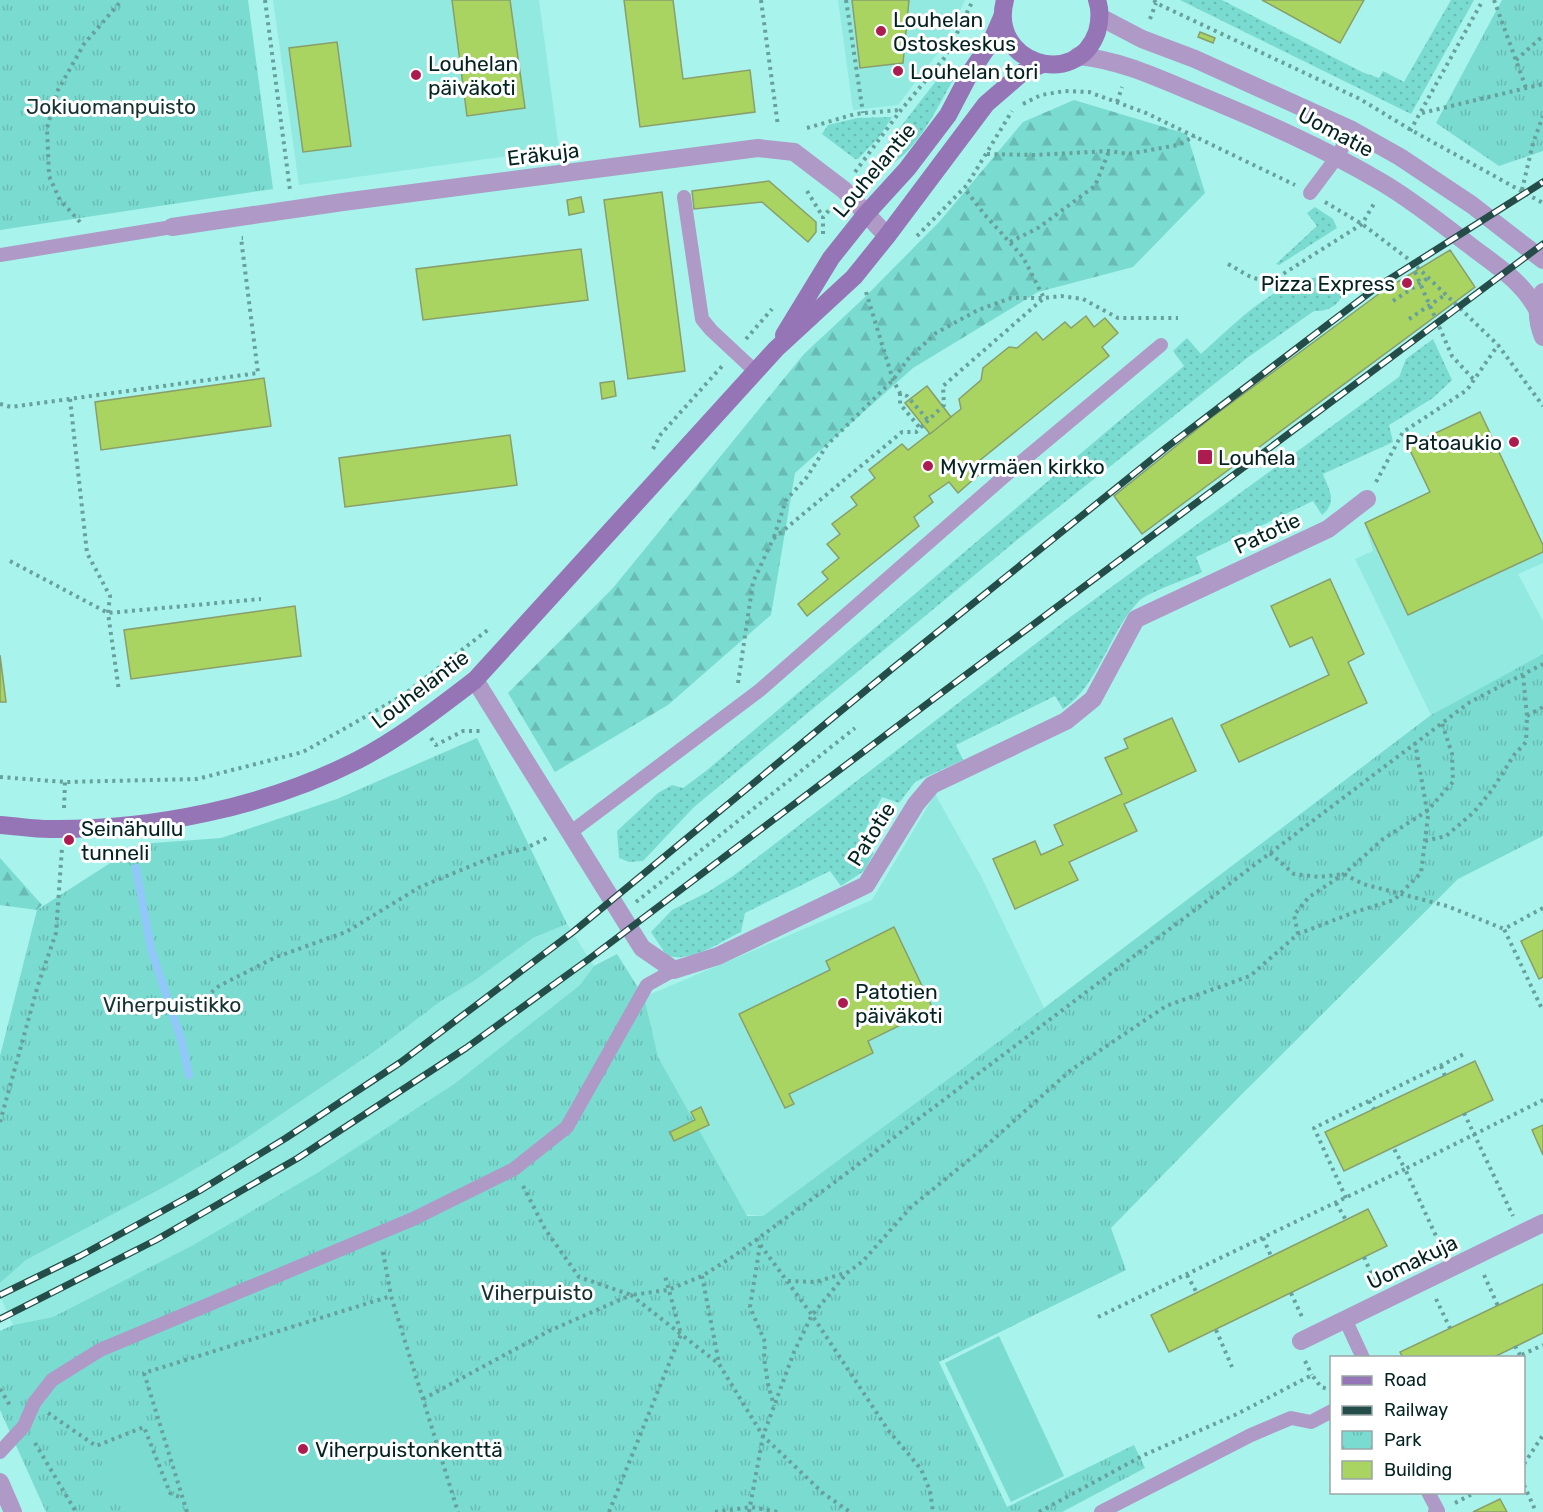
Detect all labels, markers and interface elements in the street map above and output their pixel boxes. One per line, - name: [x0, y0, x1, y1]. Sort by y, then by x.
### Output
- place label: Louhelan Ostoskeskus: [893, 7, 1016, 56]
- marker: Louhelan Ostoskeskus: [874, 24, 888, 38]
- place label: Louhelan päiväkoti: [428, 51, 518, 100]
- place label: Louhelan tori: [910, 59, 1038, 84]
- marker: Louhelan tori: [891, 64, 905, 78]
- marker: Louhelan päiväkoti: [409, 68, 423, 82]
- park label: Jokiuomanpuisto: [26, 94, 196, 119]
- street label: Uomatie: [1294, 102, 1378, 162]
- street label: Louhelantie: [827, 118, 921, 222]
- street label: Eräkuja: [505, 137, 581, 171]
- place label: Pizza Express: [1261, 271, 1395, 296]
- marker: Pizza Express: [1400, 276, 1414, 290]
- place label: Patoaukio: [1405, 430, 1502, 455]
- marker: Patoaukio: [1507, 435, 1521, 449]
- place label: Louhela: [1218, 445, 1296, 470]
- marker: Louhela: [1196, 448, 1214, 466]
- place label: Myyrmäen kirkko: [940, 454, 1105, 479]
- marker: Myyrmäen kirkko: [921, 459, 935, 473]
- street label: Patotie: [1230, 507, 1304, 559]
- street label: Louhelantie: [366, 644, 474, 734]
- street label: Patotie: [842, 798, 900, 870]
- place label: Seinähullu tunneli: [81, 816, 184, 865]
- marker: Seinähullu tunneli: [62, 833, 76, 847]
- place label: Patotien päiväkoti: [855, 979, 943, 1028]
- park label: Viherpuistikko: [103, 992, 241, 1017]
- marker: Patotien päiväkoti: [836, 996, 850, 1010]
- street label: Uomakuja: [1363, 1229, 1461, 1295]
- park label: Viherpuisto: [481, 1280, 593, 1305]
- legend: [1330, 1356, 1525, 1494]
- text: Road: [1384, 1369, 1427, 1391]
- text: Railway: [1384, 1399, 1448, 1421]
- text: Park: [1384, 1429, 1422, 1451]
- place label: Viherpuistonkenttä: [315, 1437, 503, 1462]
- marker: Viherpuistonkenttä: [296, 1442, 310, 1456]
- text: Building: [1384, 1459, 1452, 1481]

